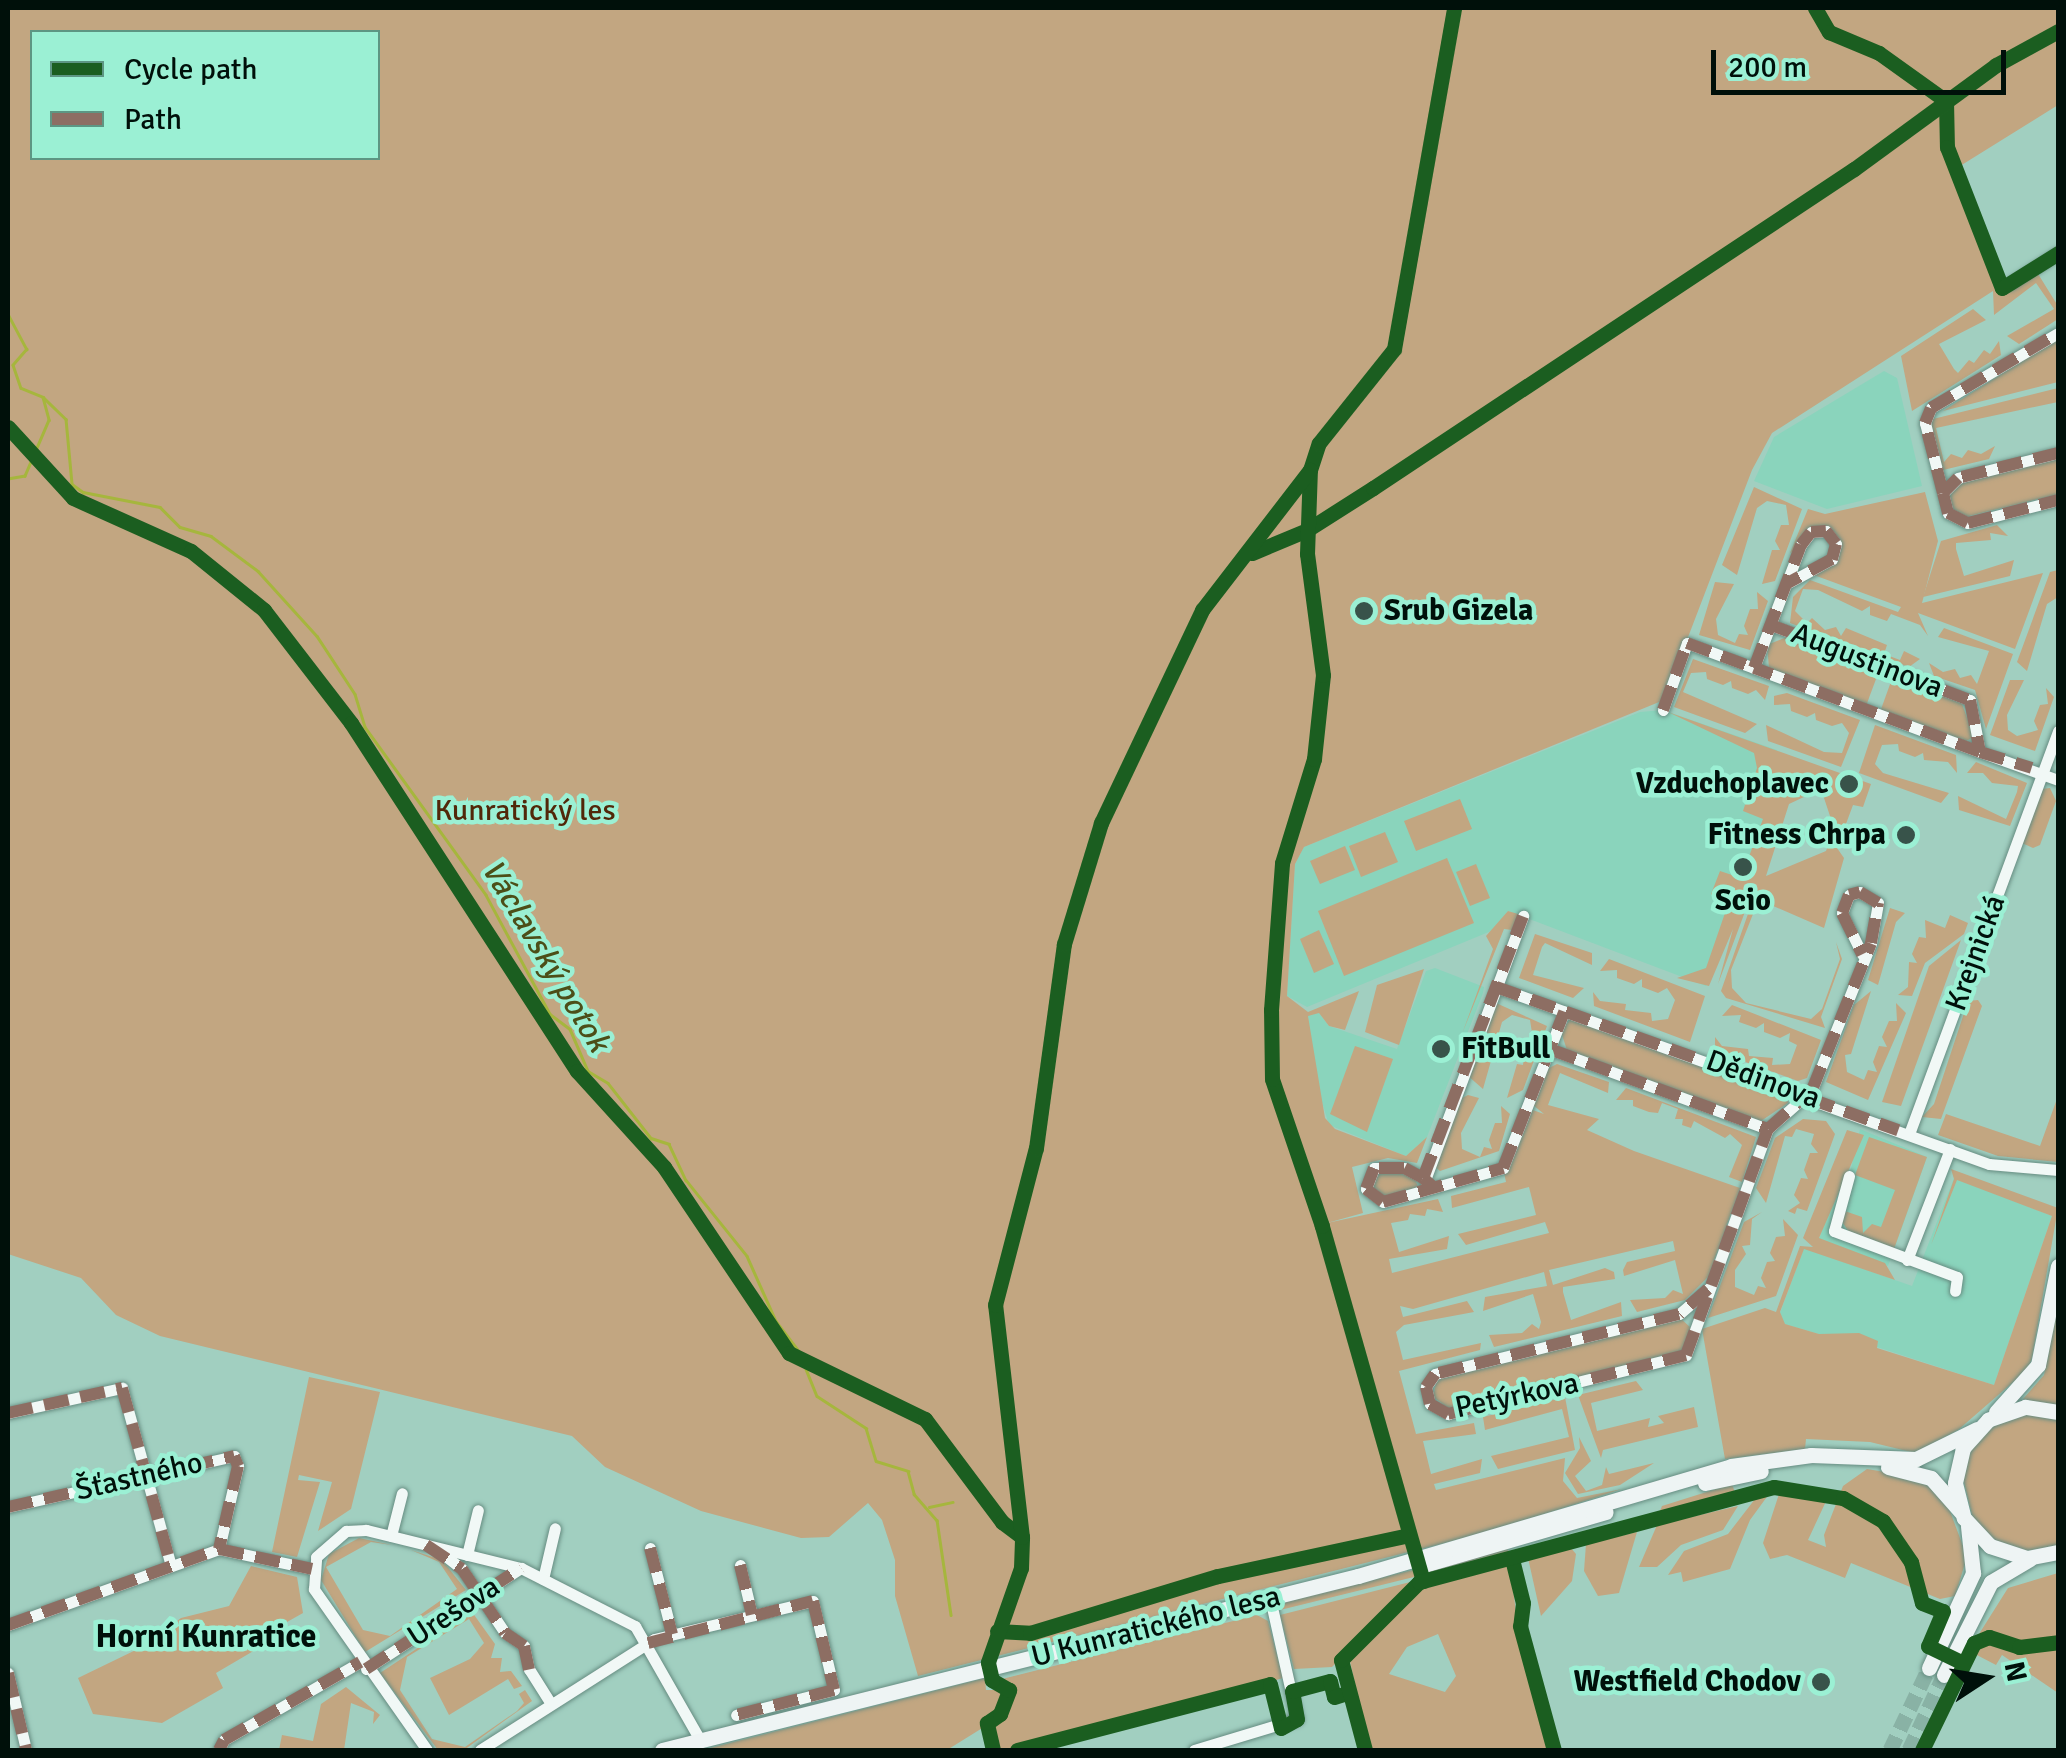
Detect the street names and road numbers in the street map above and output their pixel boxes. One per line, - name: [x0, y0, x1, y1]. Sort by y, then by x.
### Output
- street label: Augustinova: [1786, 616, 1948, 706]
- street label: Krejnická: [1938, 890, 2014, 1016]
- street label: Dědinova: [1701, 1043, 1825, 1117]
- street label: Petýrkova: [1452, 1365, 1582, 1427]
- street label: Šťastného: [72, 1445, 206, 1509]
- street label: Urešova: [401, 1569, 507, 1655]
- street label: U Kunratického lesa: [1028, 1579, 1284, 1675]

